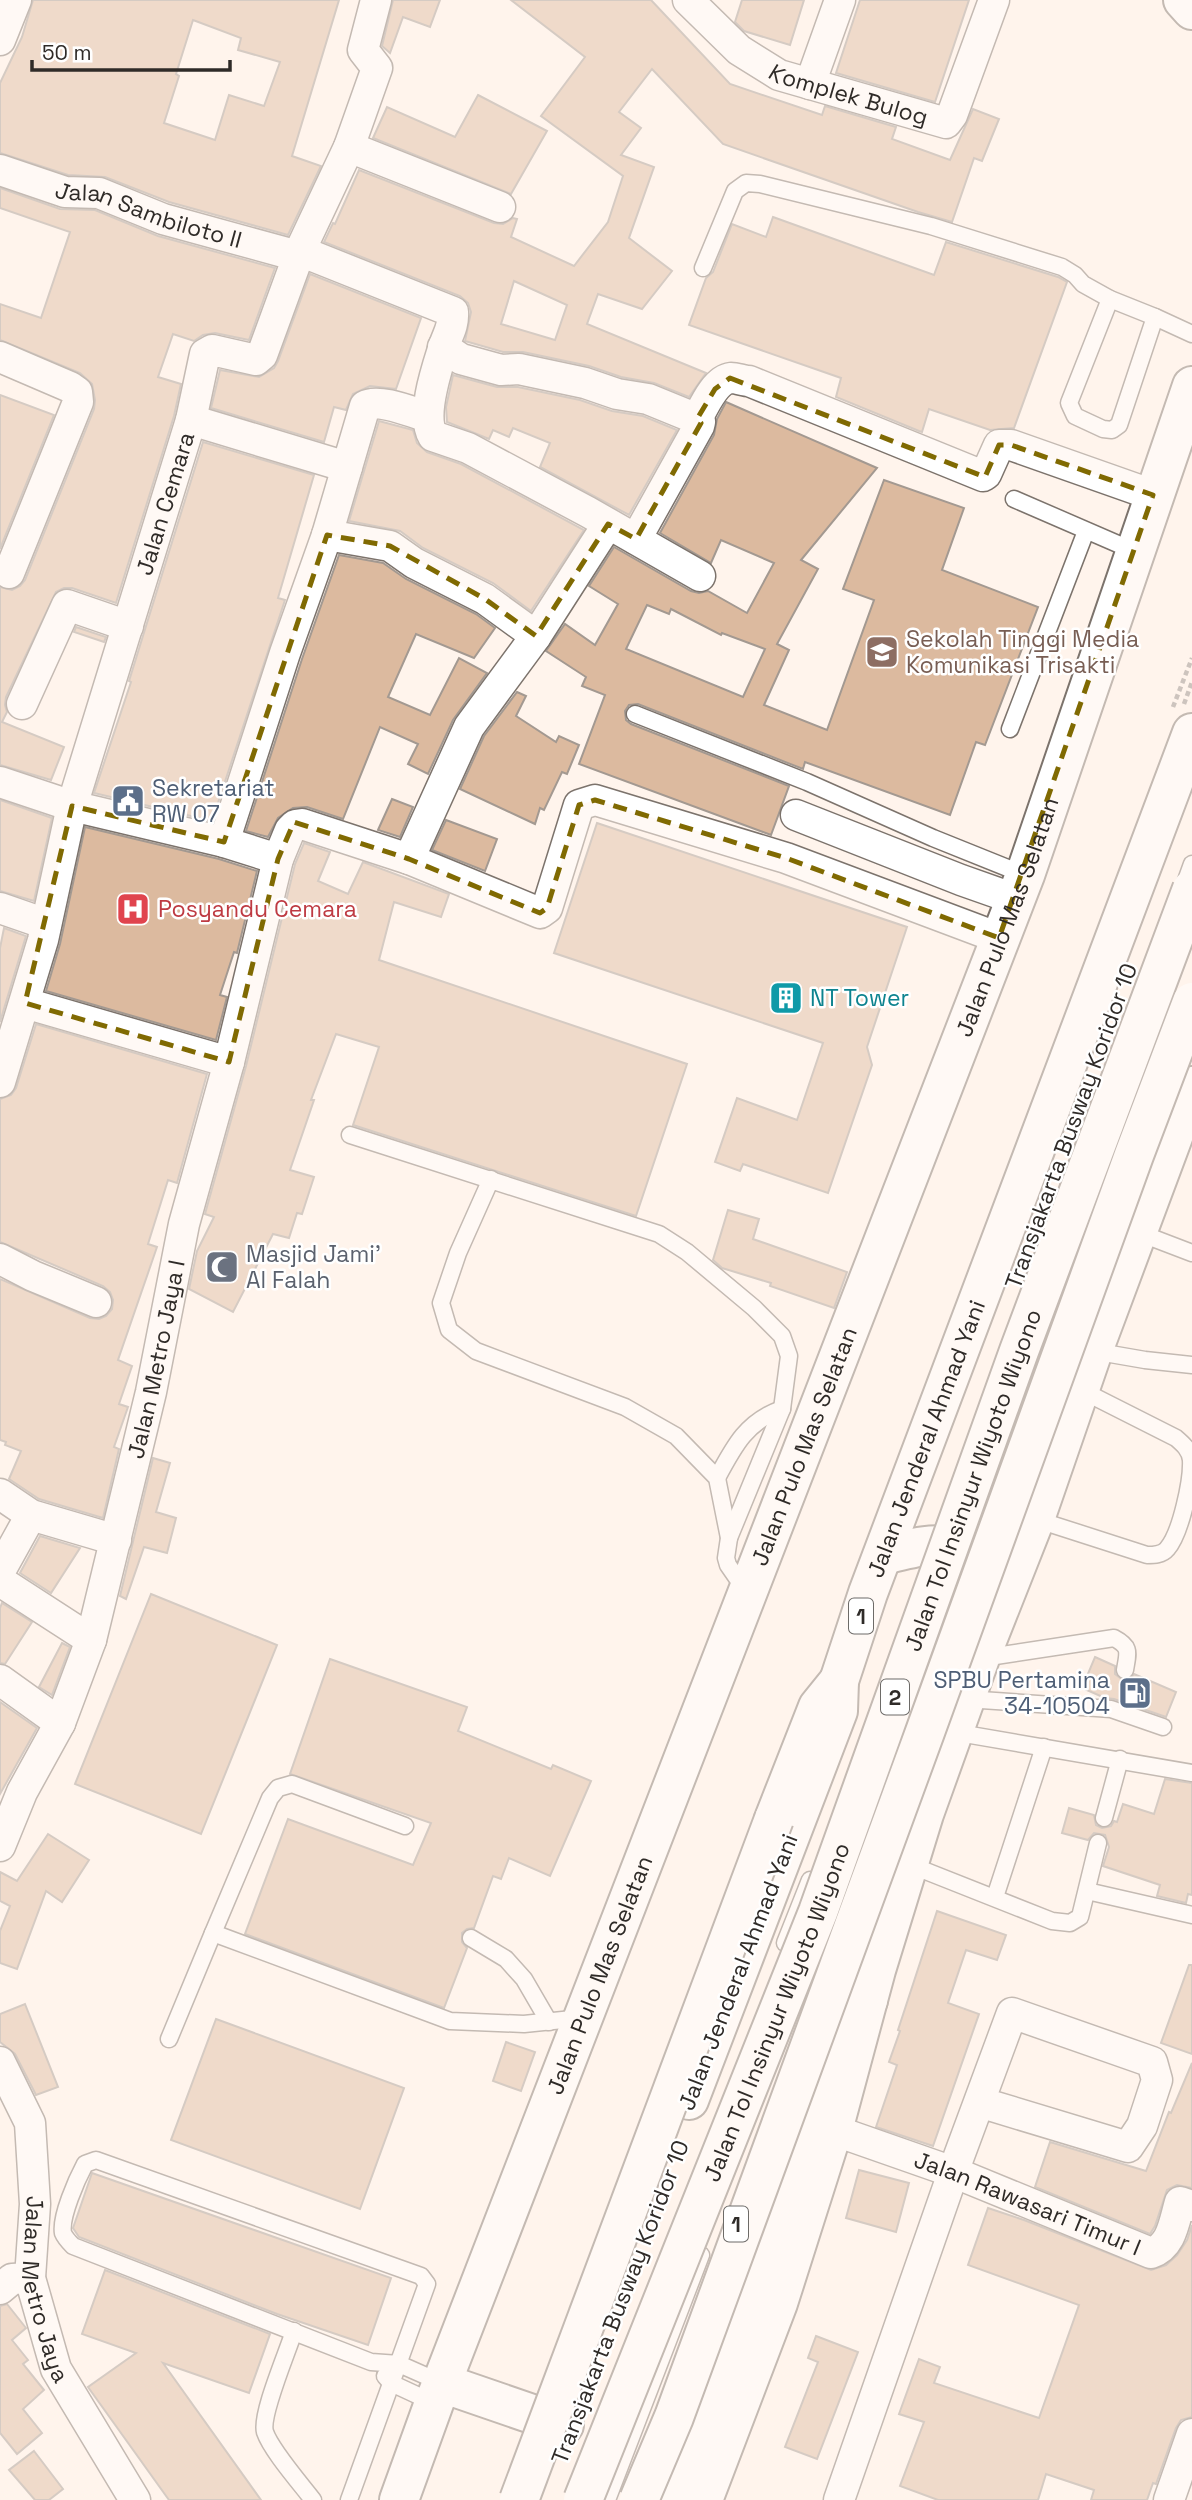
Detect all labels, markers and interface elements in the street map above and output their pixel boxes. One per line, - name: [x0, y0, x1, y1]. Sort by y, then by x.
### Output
- scale bar: [32, 28, 229, 72]
- text: 50 m: [42, 39, 92, 66]
- street label: Komplek Bulog: [763, 57, 931, 132]
- street label: Jalan Sambiloto II: [51, 175, 245, 255]
- street label: Jalan Cemara: [129, 428, 201, 579]
- place label: Sekolah Tinggi Media Komunikasi Trisakti: [906, 624, 1139, 680]
- school or university icon: Sekolah Tinggi Media Komunikasi Trisakti: [863, 633, 901, 671]
- place label: Sekretariat RW 07: [152, 773, 275, 829]
- public building icon: Sekretariat RW 07: [109, 782, 147, 820]
- street label: Jalan Pulo Mas Selatan: [949, 793, 1066, 1041]
- hospital icon: Posyandu Cemara: [114, 890, 152, 928]
- place label: Posyandu Cemara: [158, 894, 357, 924]
- street label: Transjakarta Busway Koridor 10: [998, 959, 1144, 1293]
- building icon: NT Tower: [767, 979, 805, 1017]
- place label: NT Tower: [810, 983, 909, 1013]
- place label: Masjid Jami' Al Falah: [246, 1239, 381, 1295]
- mosque icon: Masjid Jami' Al Falah: [203, 1248, 241, 1286]
- street label: Jalan Metro Jaya I: [120, 1257, 192, 1462]
- street label: Jalan Jenderal Ahmad Yani: [860, 1296, 992, 1582]
- street label: Jalan Tol Insinyur Wiyoto Wiyono: [898, 1305, 1048, 1655]
- street label: Jalan Pulo Mas Selatan: [744, 1322, 864, 1570]
- road number: 1: [849, 1598, 873, 1634]
- place label: SPBU Pertamina 34-10504: [934, 1665, 1110, 1721]
- fuel station icon: SPBU Pertamina 34-10504: [1116, 1674, 1154, 1712]
- road number: 2: [881, 1680, 909, 1714]
- street label: Jalan Jenderal Ahmad Yani: [671, 1829, 805, 2115]
- street label: Jalan Tol Insinyur Wiyoto Wiyono: [697, 1839, 857, 2186]
- street label: Jalan Pulo Mas Selatan: [540, 1851, 659, 2099]
- street label: Transjakarta Busway Koridor 10: [544, 2136, 696, 2468]
- street label: Jalan Rawasari Timur I: [910, 2145, 1145, 2262]
- street label: Jalan Metro Jaya: [15, 2195, 76, 2388]
- road number: 1: [724, 2206, 748, 2242]

